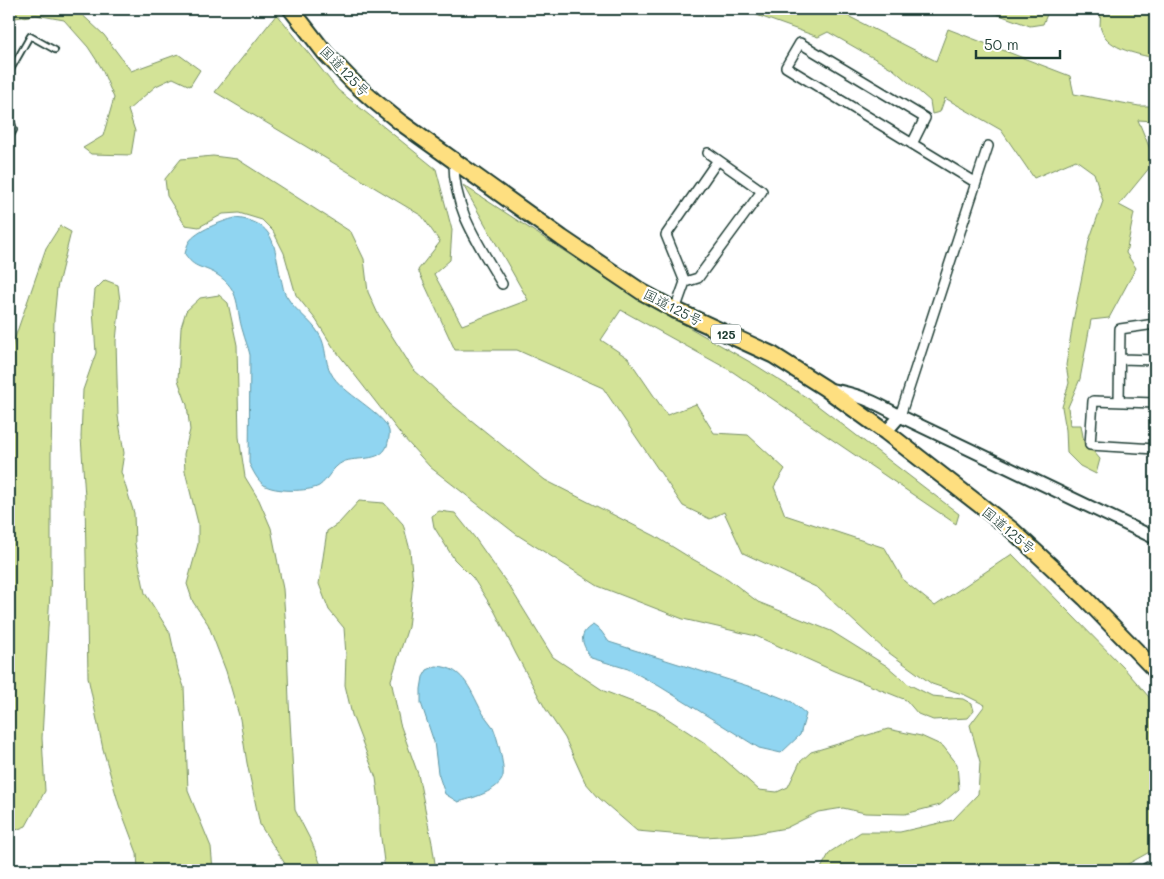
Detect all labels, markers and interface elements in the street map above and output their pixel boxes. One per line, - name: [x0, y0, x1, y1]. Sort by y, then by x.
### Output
- scale bar: [976, 28, 1060, 60]
- text: 50 m: [984, 34, 1019, 54]
- street label: 国道125号: [316, 41, 374, 101]
- street label: 国道125号: [640, 284, 706, 330]
- road number: 125: [711, 324, 741, 344]
- street label: 国道125号: [978, 502, 1040, 558]

